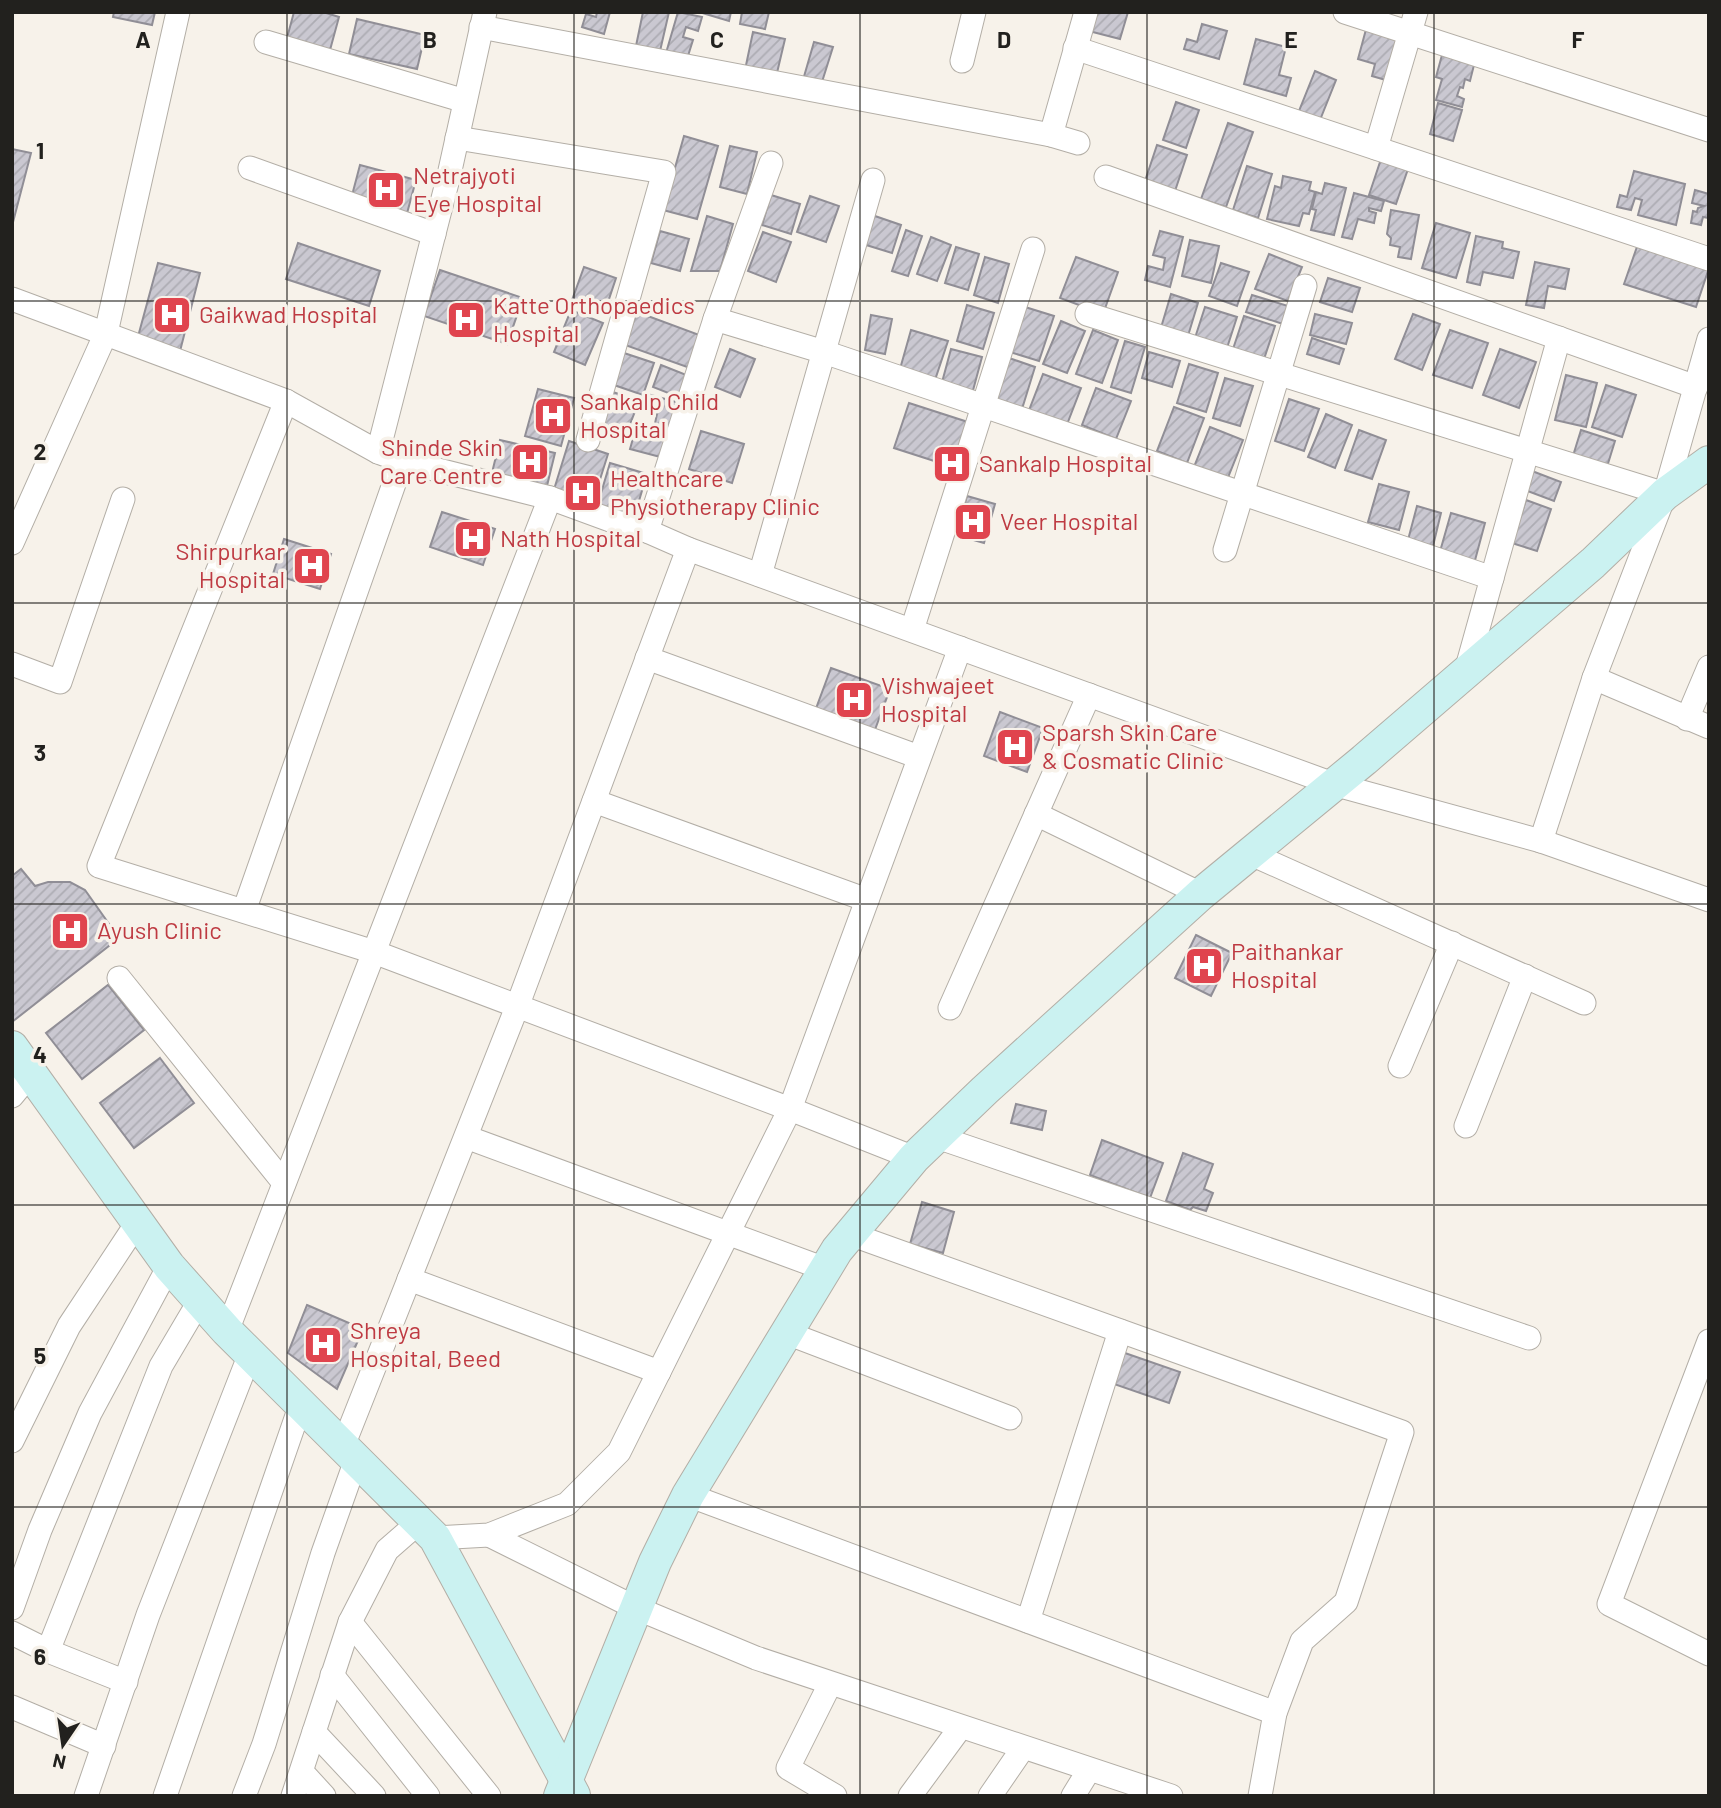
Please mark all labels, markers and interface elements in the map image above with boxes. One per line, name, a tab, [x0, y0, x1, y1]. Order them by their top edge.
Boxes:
text: A	[135, 25, 151, 53]
text: B	[423, 25, 437, 53]
text: C	[710, 25, 724, 53]
text: D	[997, 25, 1011, 53]
text: E	[1284, 25, 1298, 53]
text: F	[1572, 25, 1585, 53]
text: 1	[36, 136, 44, 164]
place label: Netrajyoti Eye Hospital	[413, 160, 542, 217]
hospital icon: Netrajyoti Eye Hospital	[365, 169, 407, 211]
place label: Katte Orthopaedics Hospital	[493, 290, 695, 347]
hospital icon: Gaikwad Hospital	[151, 294, 193, 336]
place label: Gaikwad Hospital	[199, 299, 377, 328]
hospital icon: Katte Orthopaedics Hospital	[445, 299, 487, 341]
place label: Sankalp Child Hospital	[580, 386, 719, 443]
hospital icon: Sankalp Child Hospital	[532, 395, 574, 437]
place label: Shinde Skin Care Centre	[380, 432, 503, 489]
text: 2	[34, 437, 46, 465]
hospital icon: Shinde Skin Care Centre	[509, 441, 551, 483]
hospital icon: Sankalp Hospital	[931, 443, 973, 485]
place label: Sankalp Hospital	[979, 448, 1152, 477]
place label: Healthcare Physiotherapy Clinic	[610, 463, 820, 520]
hospital icon: Healthcare Physiotherapy Clinic	[562, 472, 604, 514]
hospital icon: Veer Hospital	[952, 501, 994, 543]
place label: Veer Hospital	[1000, 506, 1138, 535]
hospital icon: Nath Hospital	[452, 518, 494, 560]
place label: Nath Hospital	[500, 523, 641, 552]
place label: Shirpurkar Hospital	[176, 536, 285, 593]
hospital icon: Shirpurkar Hospital	[291, 545, 333, 587]
place label: Vishwajeet Hospital	[881, 670, 995, 727]
hospital icon: Vishwajeet Hospital	[833, 679, 875, 721]
place label: Sparsh Skin Care & Cosmatic Clinic	[1042, 717, 1224, 774]
hospital icon: Sparsh Skin Care & Cosmatic Clinic	[994, 726, 1036, 768]
text: 3	[34, 738, 46, 766]
hospital icon: Ayush Clinic	[49, 910, 91, 952]
place label: Ayush Clinic	[97, 915, 222, 944]
place label: Paithankar Hospital	[1231, 936, 1343, 993]
hospital icon: Paithankar Hospital	[1183, 945, 1225, 987]
text: 4	[33, 1040, 47, 1068]
place label: Shreya Hospital, Beed	[350, 1315, 501, 1372]
hospital icon: Shreya Hospital, Beed	[302, 1324, 344, 1366]
text: 5	[34, 1341, 46, 1369]
text: 6	[34, 1642, 46, 1670]
north arrow	[28, 1710, 98, 1780]
text: N	[50, 1749, 68, 1775]

